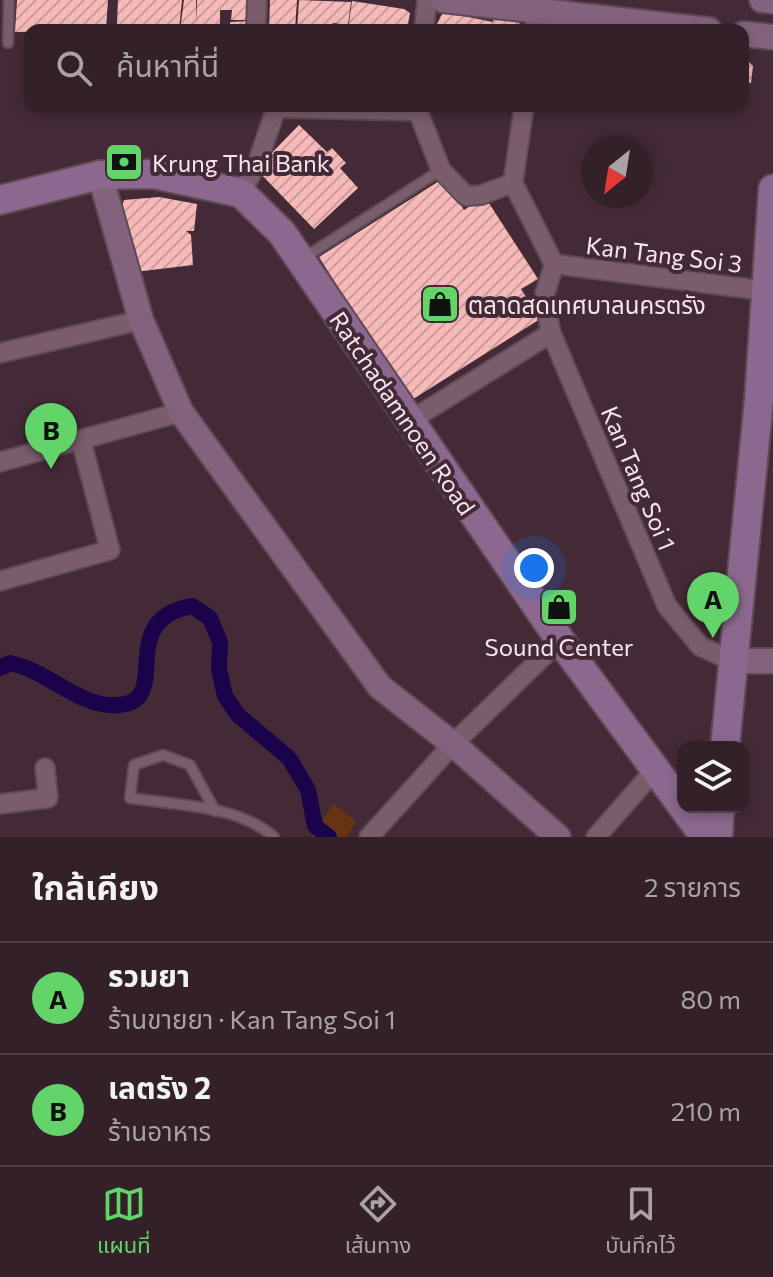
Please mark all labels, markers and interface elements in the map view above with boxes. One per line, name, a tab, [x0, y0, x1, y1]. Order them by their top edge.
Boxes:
search box	[24, 24, 749, 112]
icon: search	[52, 46, 96, 90]
text: ค้นหาที่นี่	[116, 46, 219, 83]
north arrow	[581, 136, 653, 208]
bank icon: Krung Thai Bank	[103, 141, 145, 183]
place label: Krung Thai Bank	[152, 148, 330, 177]
street label: Kan Tang Soi 3	[584, 230, 744, 278]
shop icon: ตลาดสดเทศบาลนครตรัง	[419, 283, 461, 325]
place label: ตลาดสดเทศบาลนครตรัง	[468, 290, 706, 319]
street label: Ratchadamnoen Road	[324, 306, 482, 520]
street label: Kan Tang Soi 1	[596, 402, 682, 554]
pin: B	[25, 403, 77, 469]
your location	[514, 548, 554, 588]
pin: A	[687, 572, 739, 638]
shop icon: Sound Center	[538, 586, 580, 628]
place label: Sound Center	[485, 632, 634, 661]
map controls	[677, 741, 749, 813]
button: layers	[677, 741, 749, 813]
text: ใกล้เคียง	[32, 865, 159, 907]
text: 2 รายการ	[644, 871, 741, 902]
text: รวมยา	[108, 956, 190, 993]
text: A	[49, 983, 67, 1014]
text: 80 m	[681, 983, 741, 1014]
text: ร้านขายยา · Kan Tang Soi 1	[108, 1003, 396, 1034]
text: เลตรัง 2	[108, 1068, 211, 1105]
text: B	[49, 1095, 67, 1126]
text: 210 m	[671, 1095, 741, 1126]
text: ร้านอาหาร	[108, 1115, 211, 1146]
tab: แผนที่	[97, 1182, 151, 1263]
tab: เส้นทาง	[345, 1182, 411, 1263]
tab: บันทึกไว้	[605, 1182, 676, 1263]

